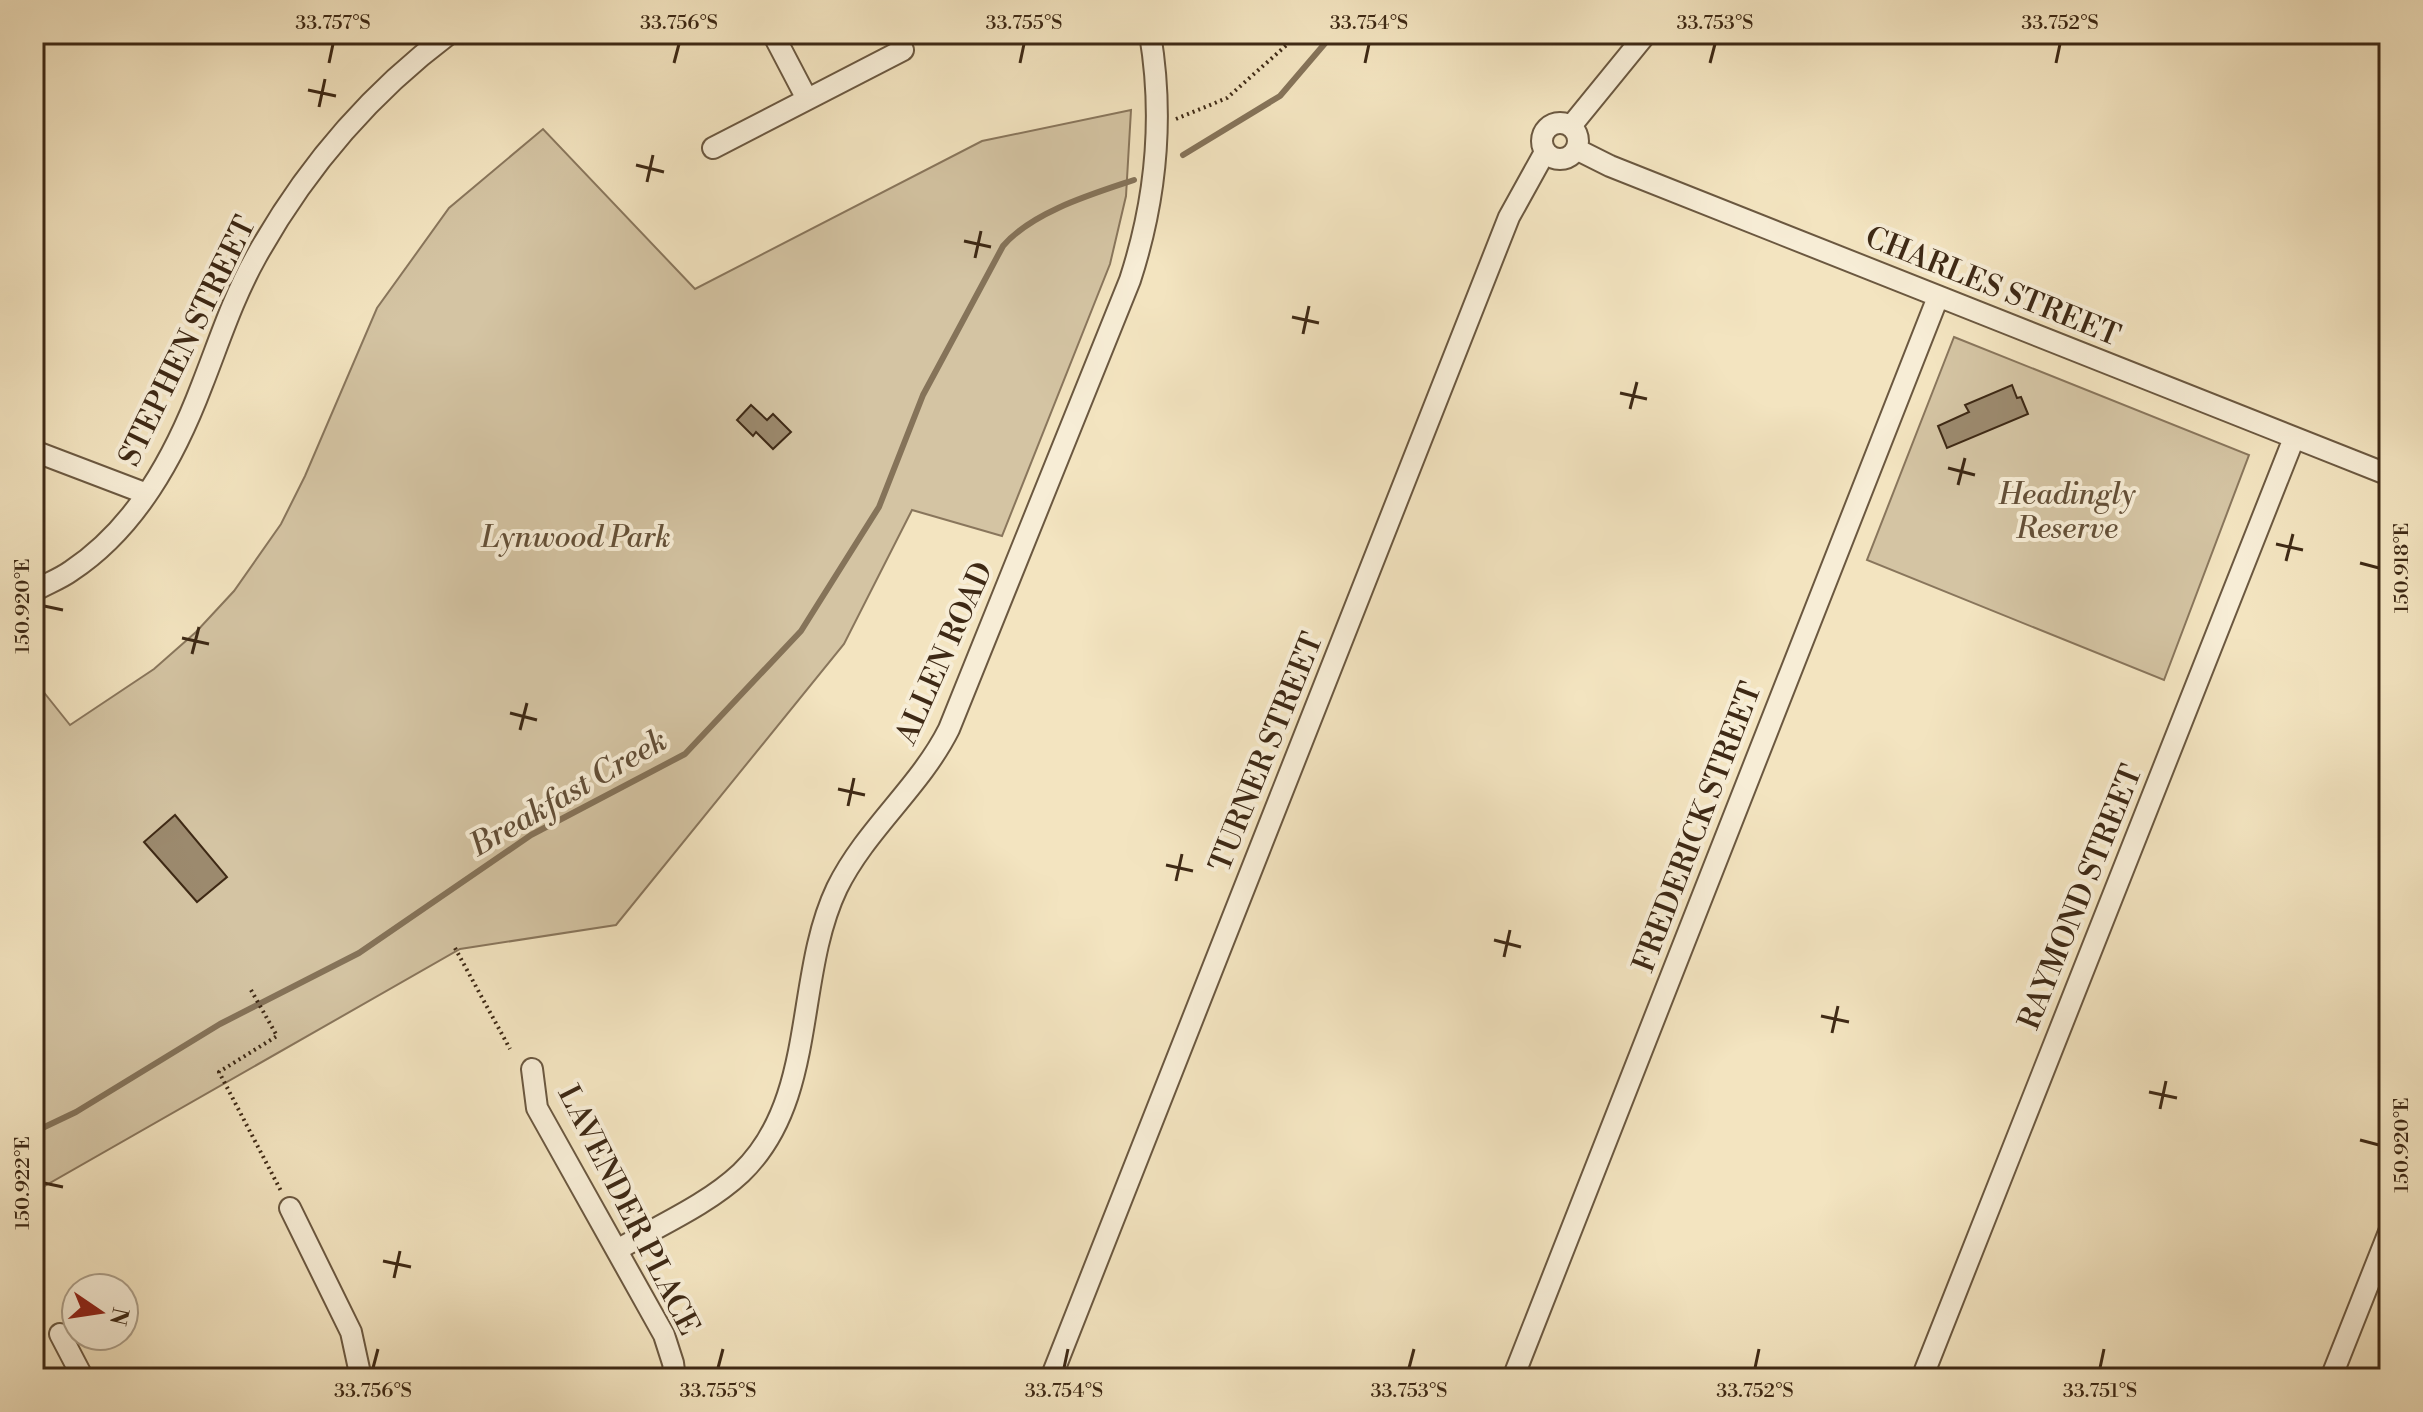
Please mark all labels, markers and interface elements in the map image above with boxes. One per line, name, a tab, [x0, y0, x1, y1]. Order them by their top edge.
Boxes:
text: 33.757°S	[295, 11, 371, 36]
text: 33.756°S	[640, 11, 718, 36]
text: 33.755°S	[985, 11, 1063, 36]
text: 33.754°S	[1330, 11, 1408, 36]
text: 33.753°S	[1676, 11, 1754, 36]
text: 33.752°S	[2021, 11, 2099, 36]
street label: STEPHEN STREET	[111, 210, 265, 473]
street label: CHARLES STREET	[1860, 218, 2126, 355]
park label: Headingly Reserve	[1997, 476, 2137, 548]
park label: Lynwood Park	[480, 519, 671, 557]
text: 150.918°E	[2390, 523, 2415, 613]
street label: ALLEN ROAD	[887, 556, 1002, 751]
text: 150.920°E	[11, 558, 36, 654]
street label: TURNER STREET	[1202, 627, 1332, 878]
street label: FREDERICK STREET	[1625, 677, 1771, 978]
water label: Breakfast Creek	[462, 720, 674, 866]
street label: RAYMOND STREET	[2010, 759, 2151, 1035]
street label: LAVENDER PLACE	[549, 1079, 708, 1342]
text: 150.920°E	[2390, 1097, 2415, 1193]
text: 150.922°E	[11, 1136, 36, 1230]
north arrow	[60, 1272, 140, 1352]
text: N	[103, 1305, 133, 1328]
text: 33.756°S	[334, 1379, 412, 1404]
text: 33.755°S	[679, 1379, 757, 1404]
text: 33.754°S	[1025, 1379, 1103, 1404]
text: 33.753°S	[1370, 1379, 1448, 1404]
text: 33.752°S	[1716, 1379, 1794, 1404]
text: 33.751°S	[2063, 1379, 2137, 1404]

